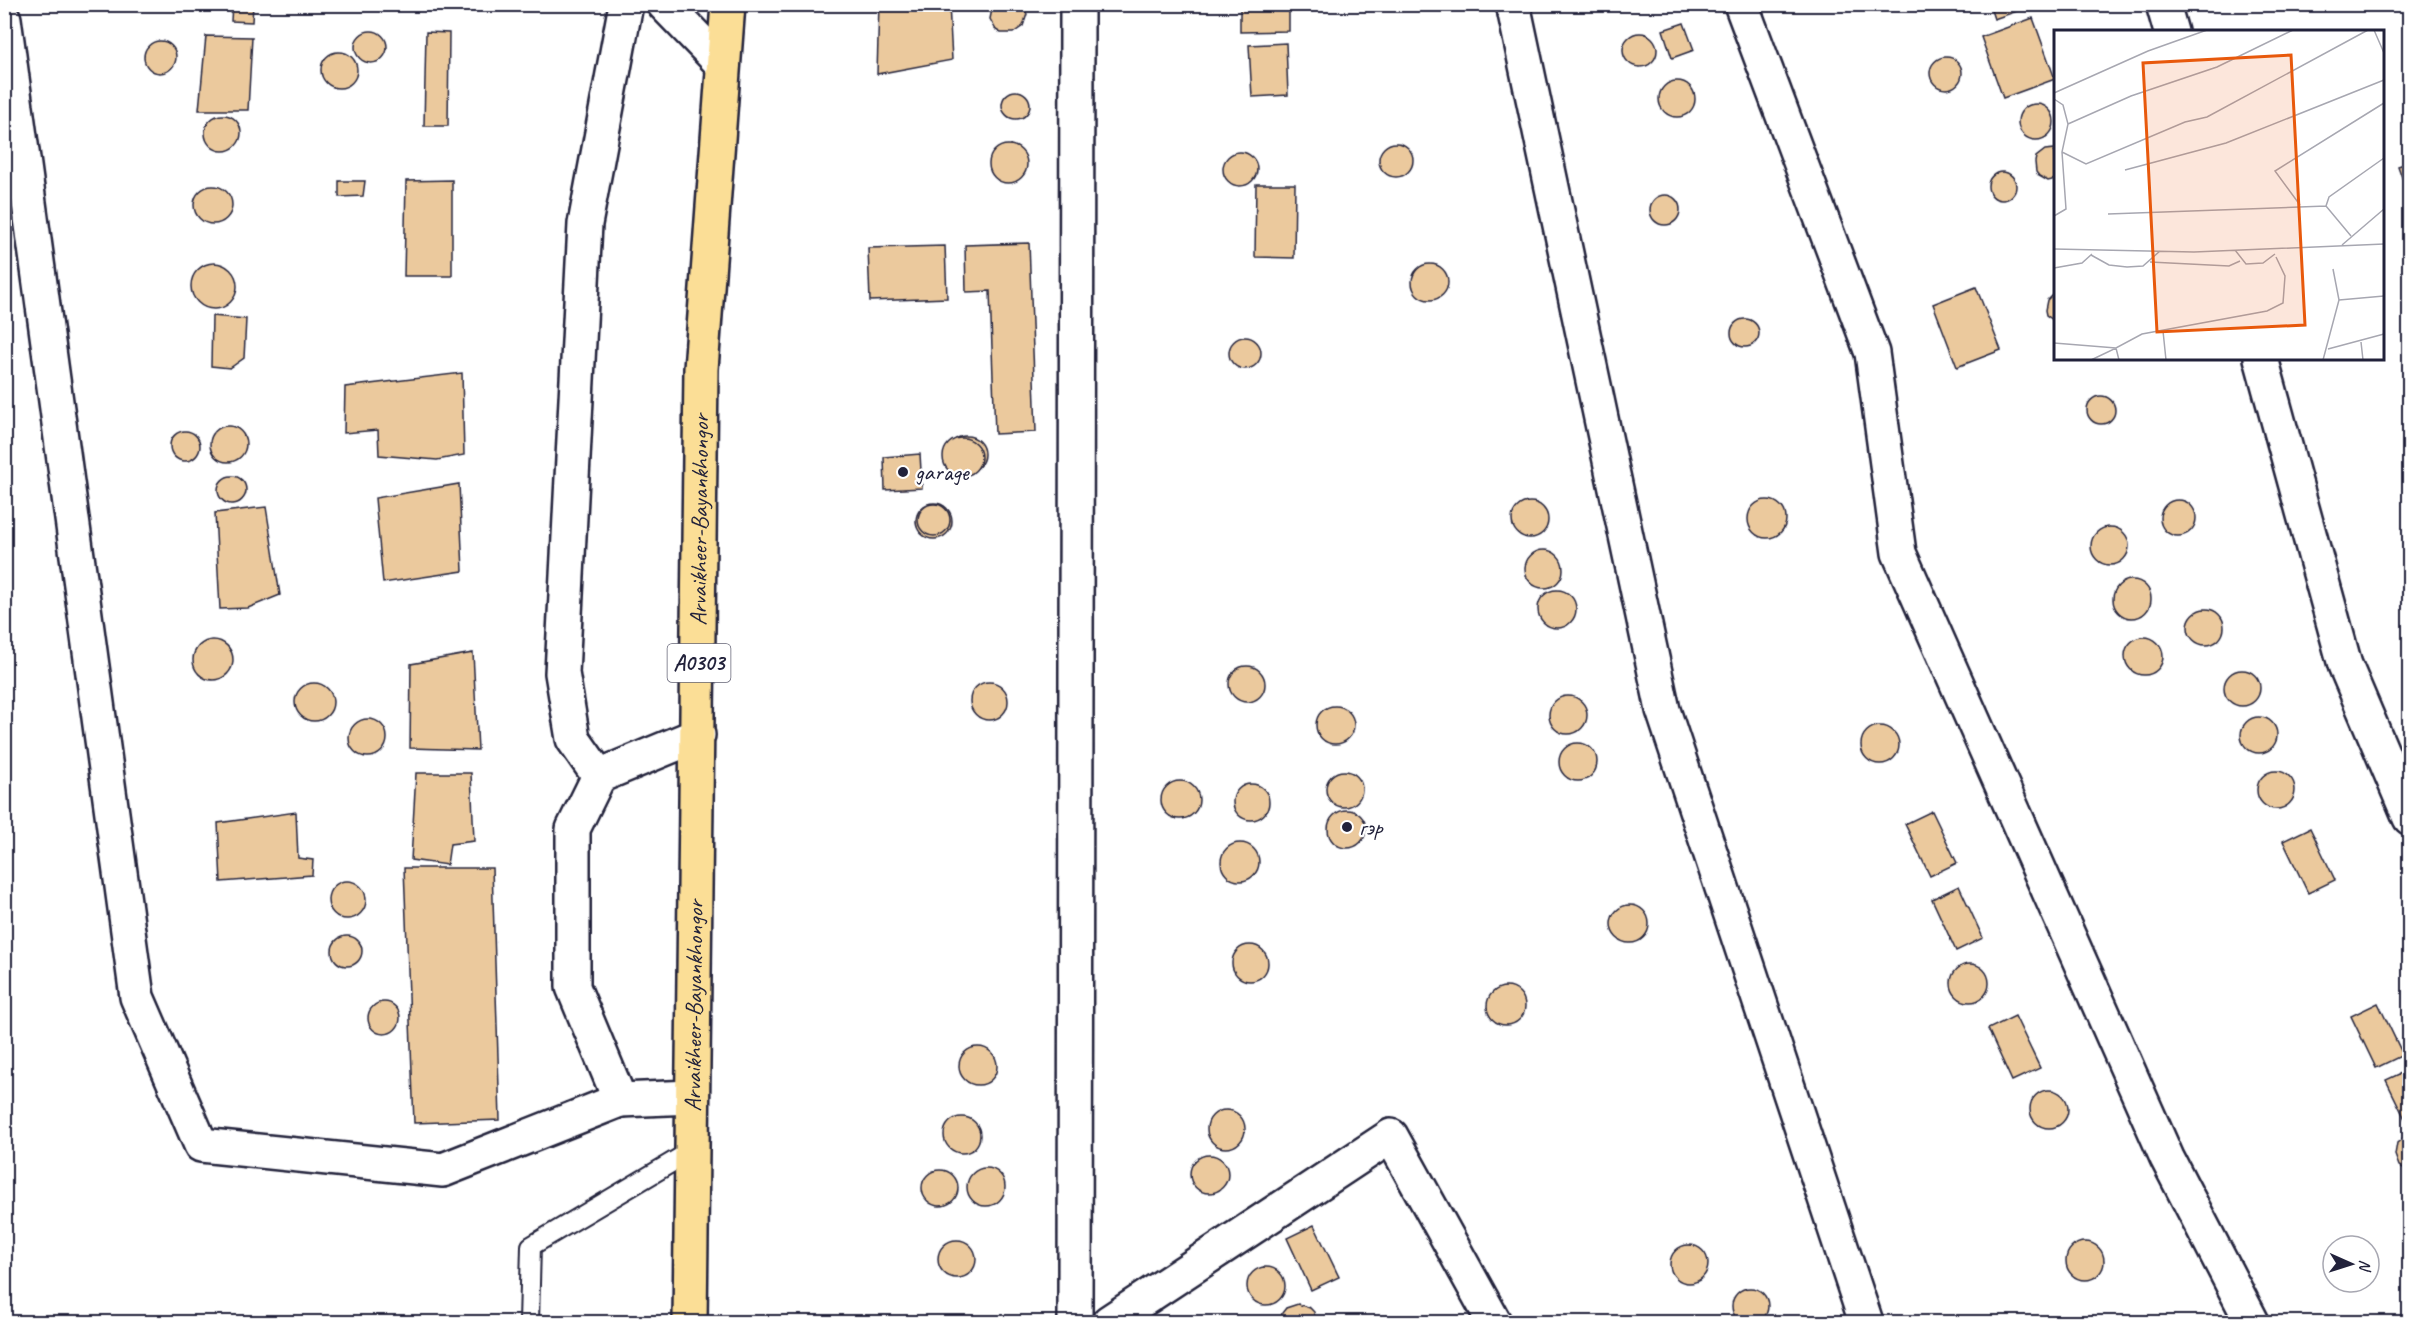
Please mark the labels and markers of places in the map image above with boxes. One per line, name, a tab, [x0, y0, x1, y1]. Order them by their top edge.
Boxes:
place label: garage	[915, 457, 971, 487]
marker: garage	[896, 465, 910, 479]
place label: гэр	[1359, 812, 1384, 842]
marker: гэр	[1340, 820, 1354, 834]

